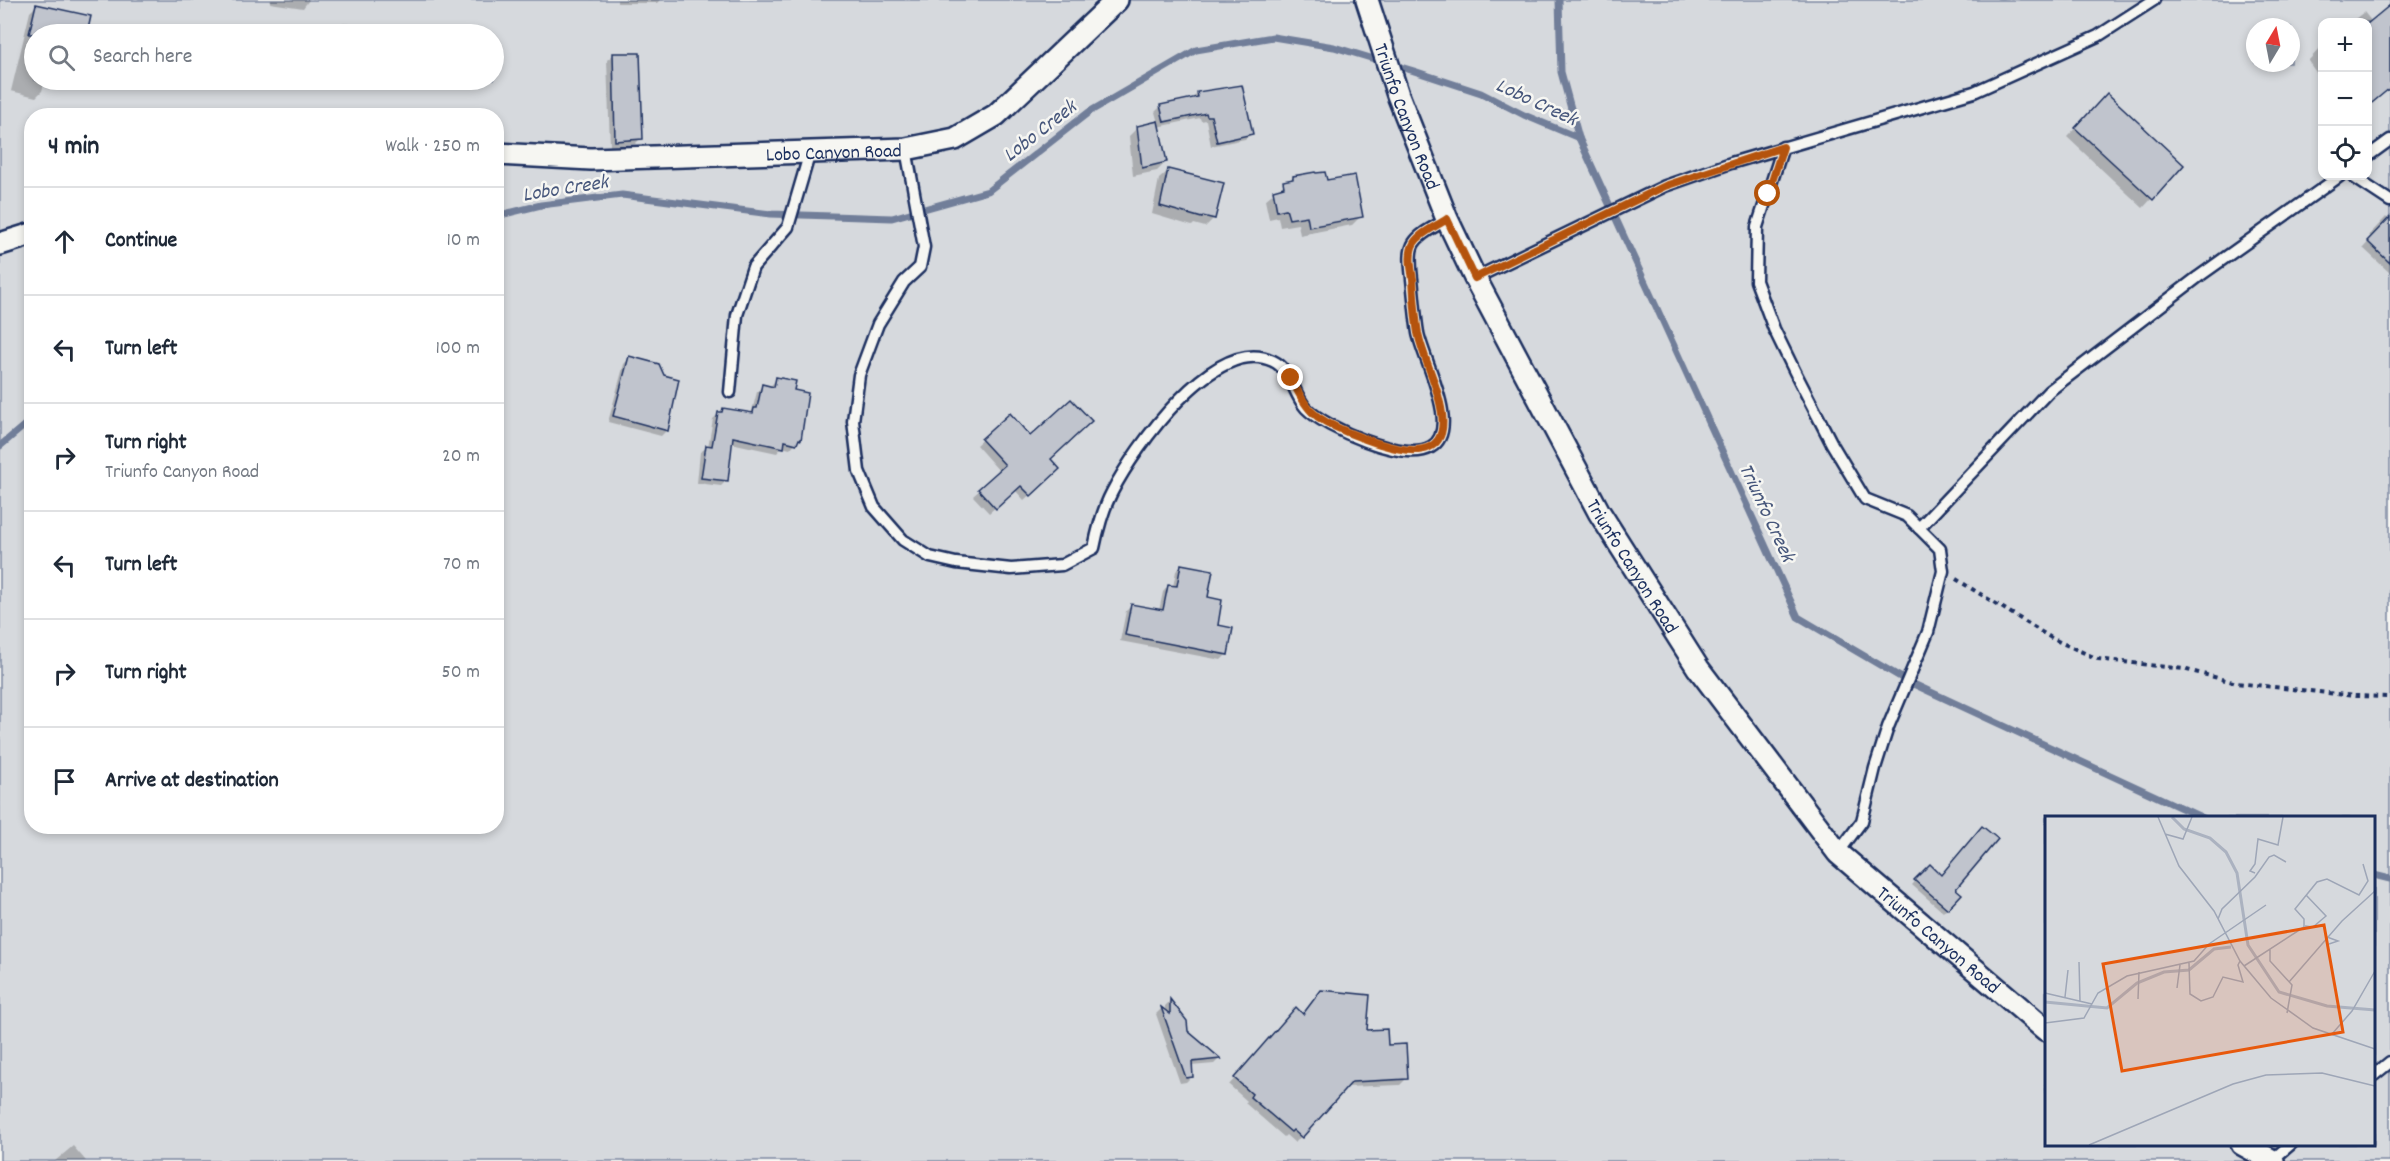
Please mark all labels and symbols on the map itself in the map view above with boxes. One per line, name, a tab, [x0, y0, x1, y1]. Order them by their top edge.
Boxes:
north arrow	[2246, 18, 2300, 72]
street label: Triunfo Canyon Road	[1365, 40, 1445, 194]
water label: Lobo Creek	[1490, 72, 1583, 137]
water label: Lobo Creek	[998, 92, 1086, 171]
street label: Lobo Canyon Road	[765, 138, 902, 170]
water label: Lobo Creek	[520, 168, 613, 212]
route start	[1754, 180, 1780, 206]
route end	[1277, 364, 1303, 390]
water label: Triunfo Creek	[1729, 459, 1802, 570]
street label: Triunfo Canyon Road	[1578, 495, 1684, 640]
inset map	[2045, 816, 2375, 1146]
street label: Triunfo Canyon Road	[1869, 881, 2005, 1002]

